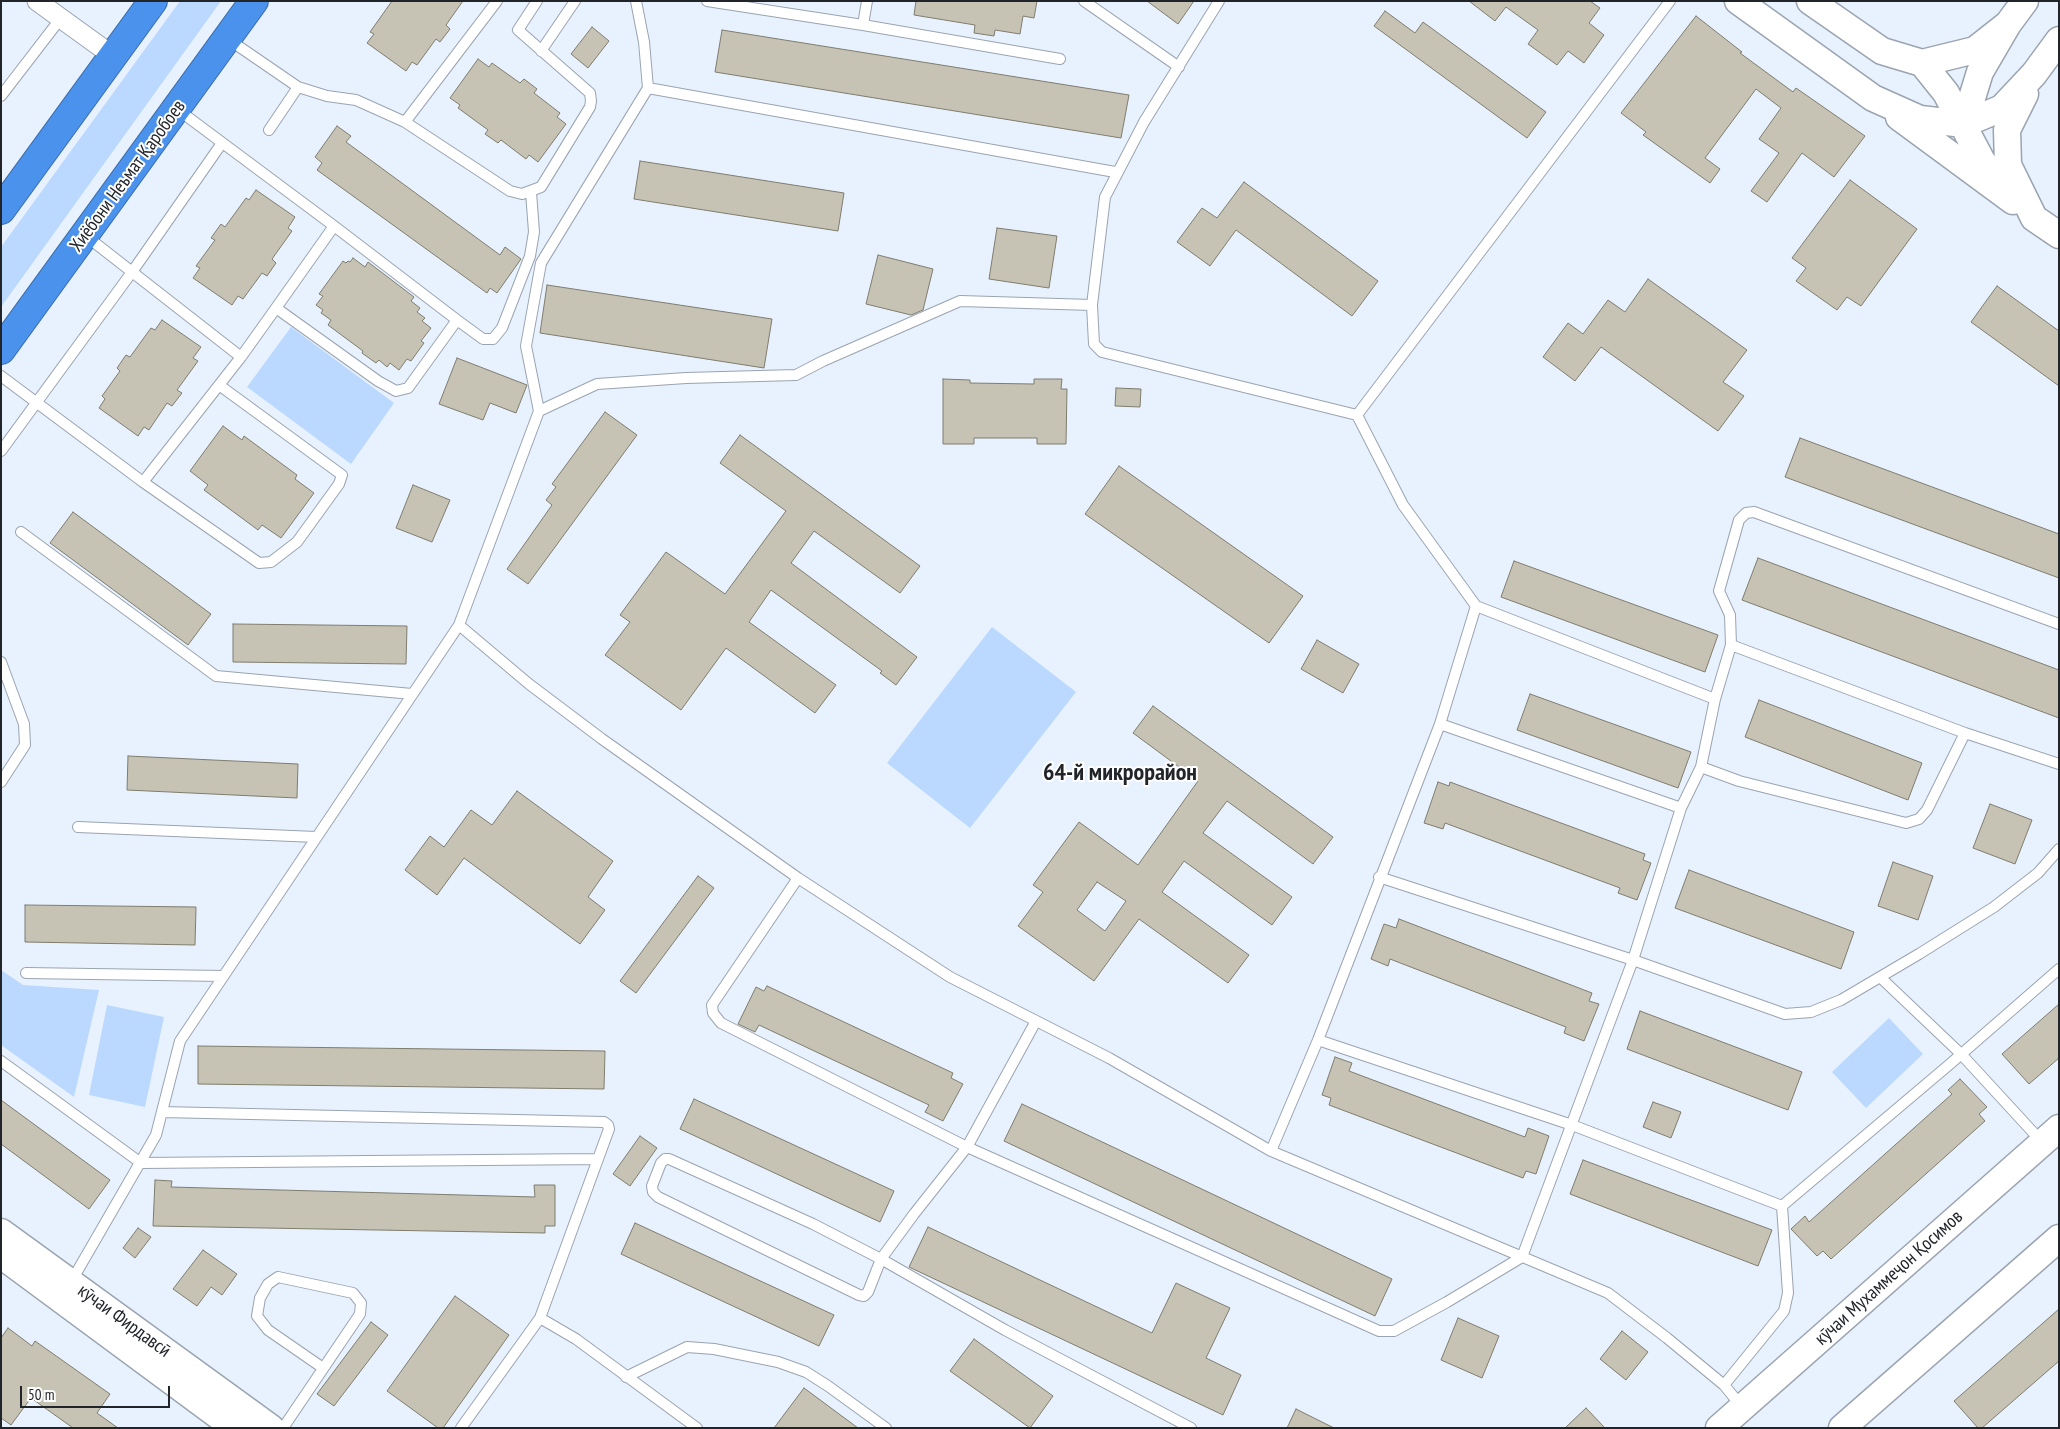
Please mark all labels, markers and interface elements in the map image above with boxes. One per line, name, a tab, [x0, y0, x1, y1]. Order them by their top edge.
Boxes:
street label: Хиёбони Неъмат Қаробоев	[65, 96, 191, 256]
district label: 64-й микрорайон	[1043, 759, 1197, 787]
street label: кӯчаи Мухаммеҷон Қосимов	[1810, 1206, 1968, 1350]
street label: кӯчаи Фирдавсӣ	[73, 1280, 175, 1362]
scale bar	[22, 1376, 172, 1408]
text: 50 m	[28, 1385, 54, 1404]

